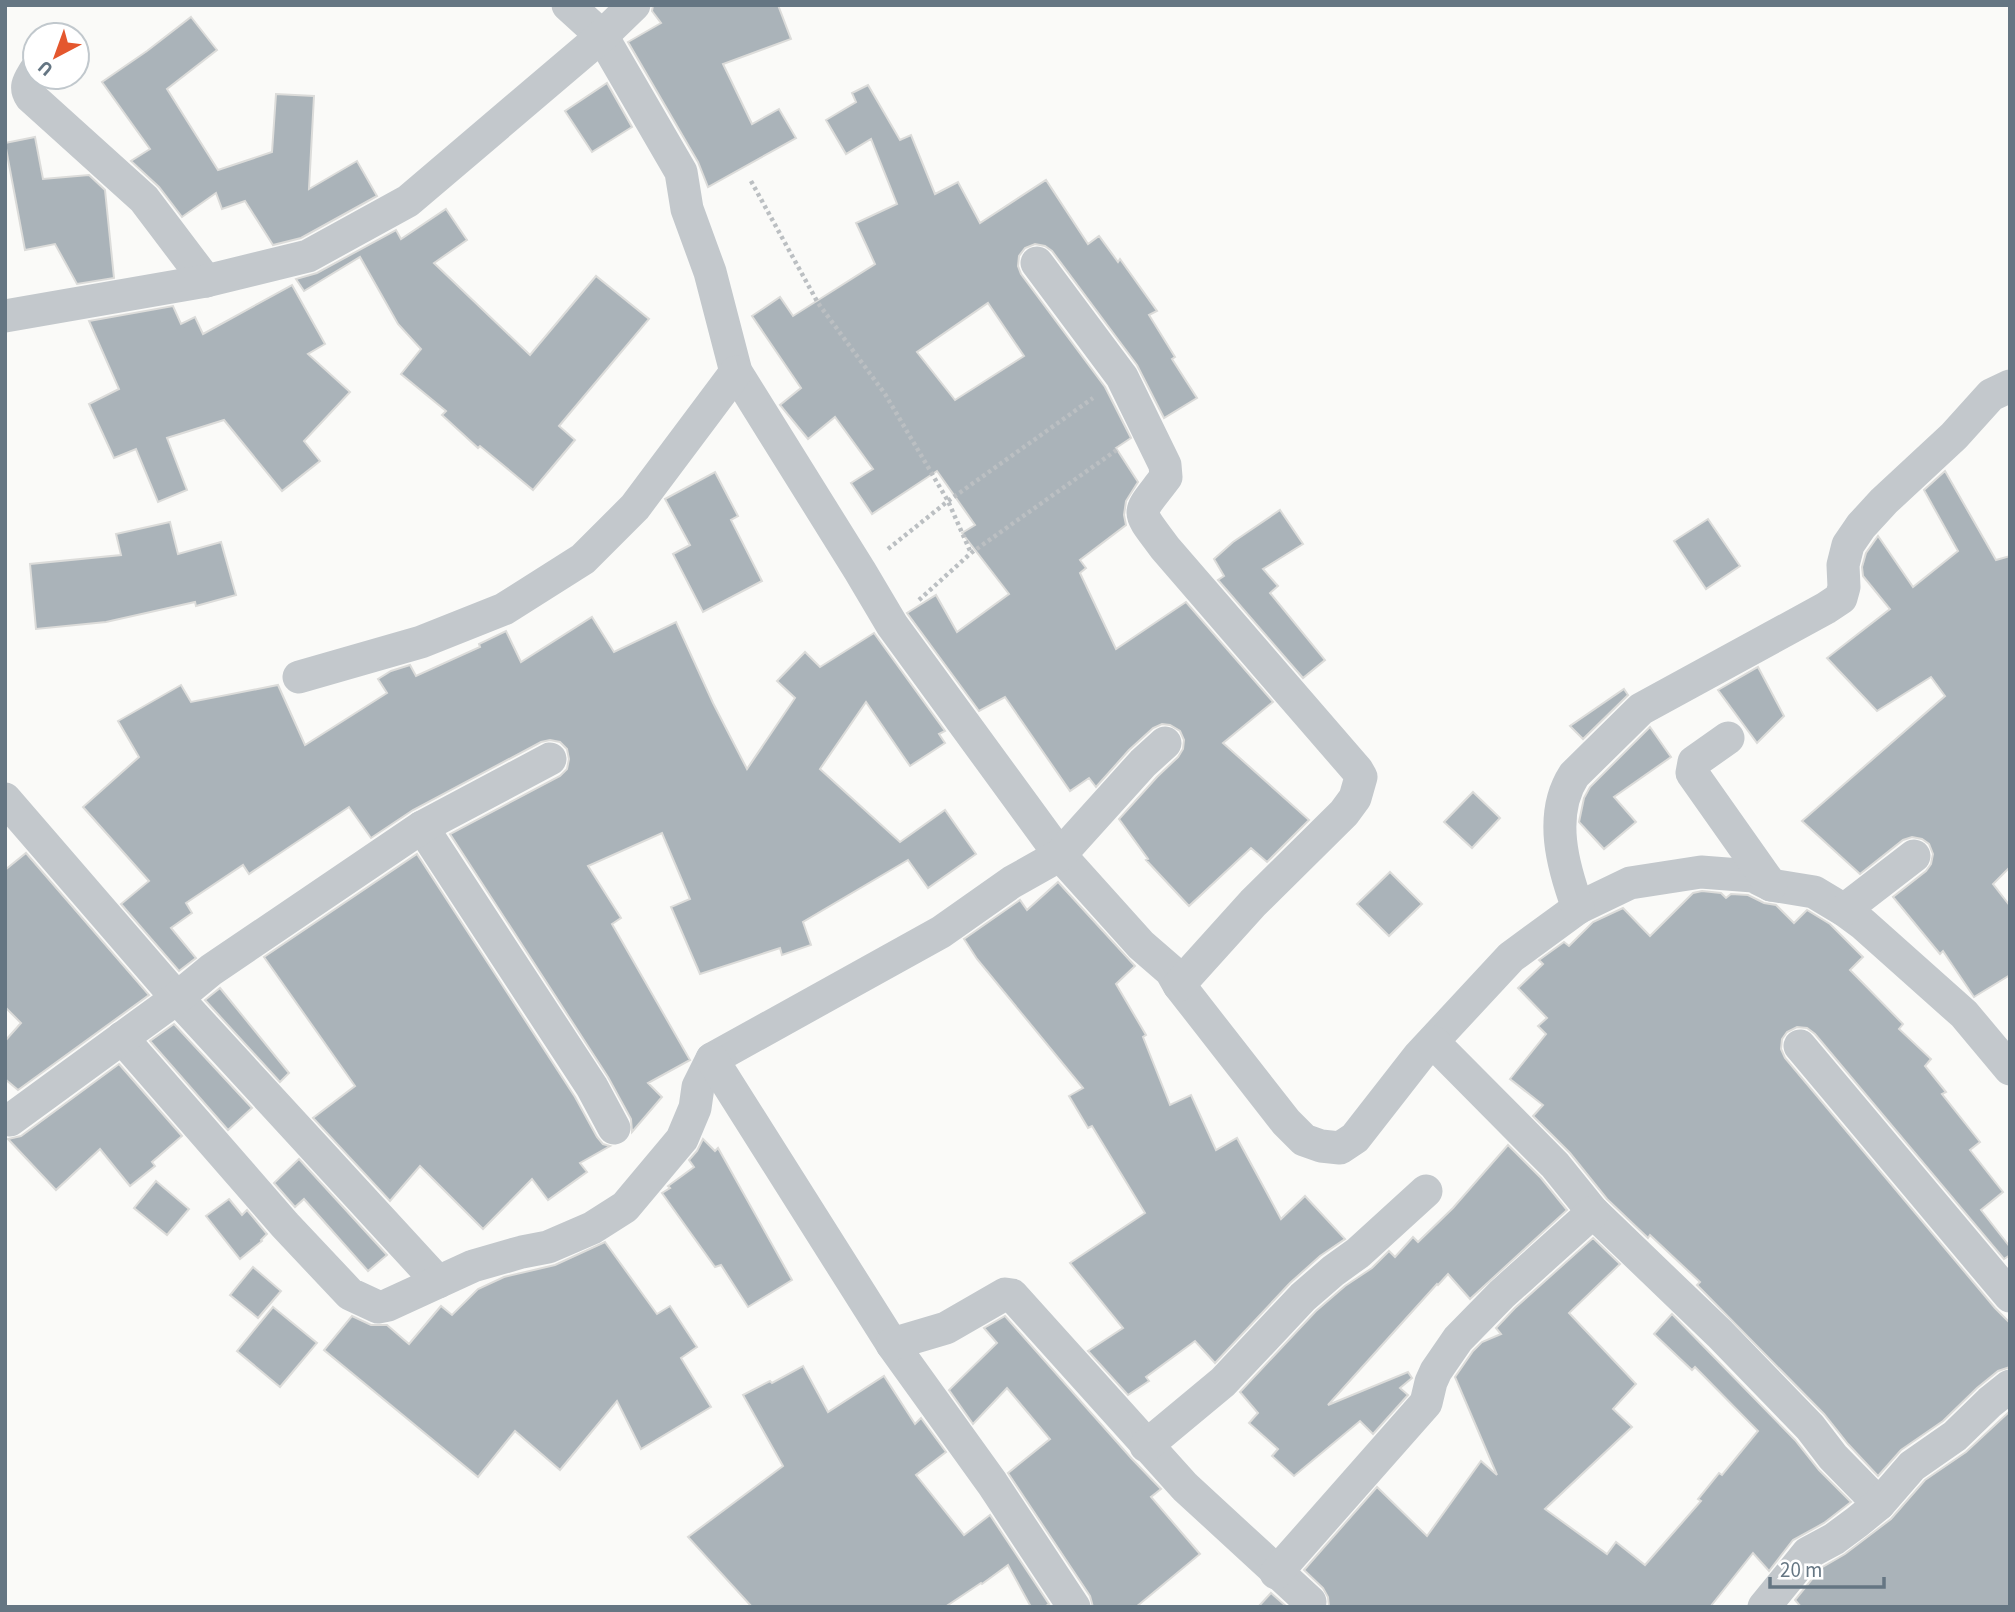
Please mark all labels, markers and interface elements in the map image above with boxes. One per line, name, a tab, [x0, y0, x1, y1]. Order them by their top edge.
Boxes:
north arrow	[21, 21, 91, 91]
text: U	[32, 53, 59, 82]
scale bar	[1770, 1546, 1884, 1590]
text: 20 m	[1780, 1555, 1822, 1585]

